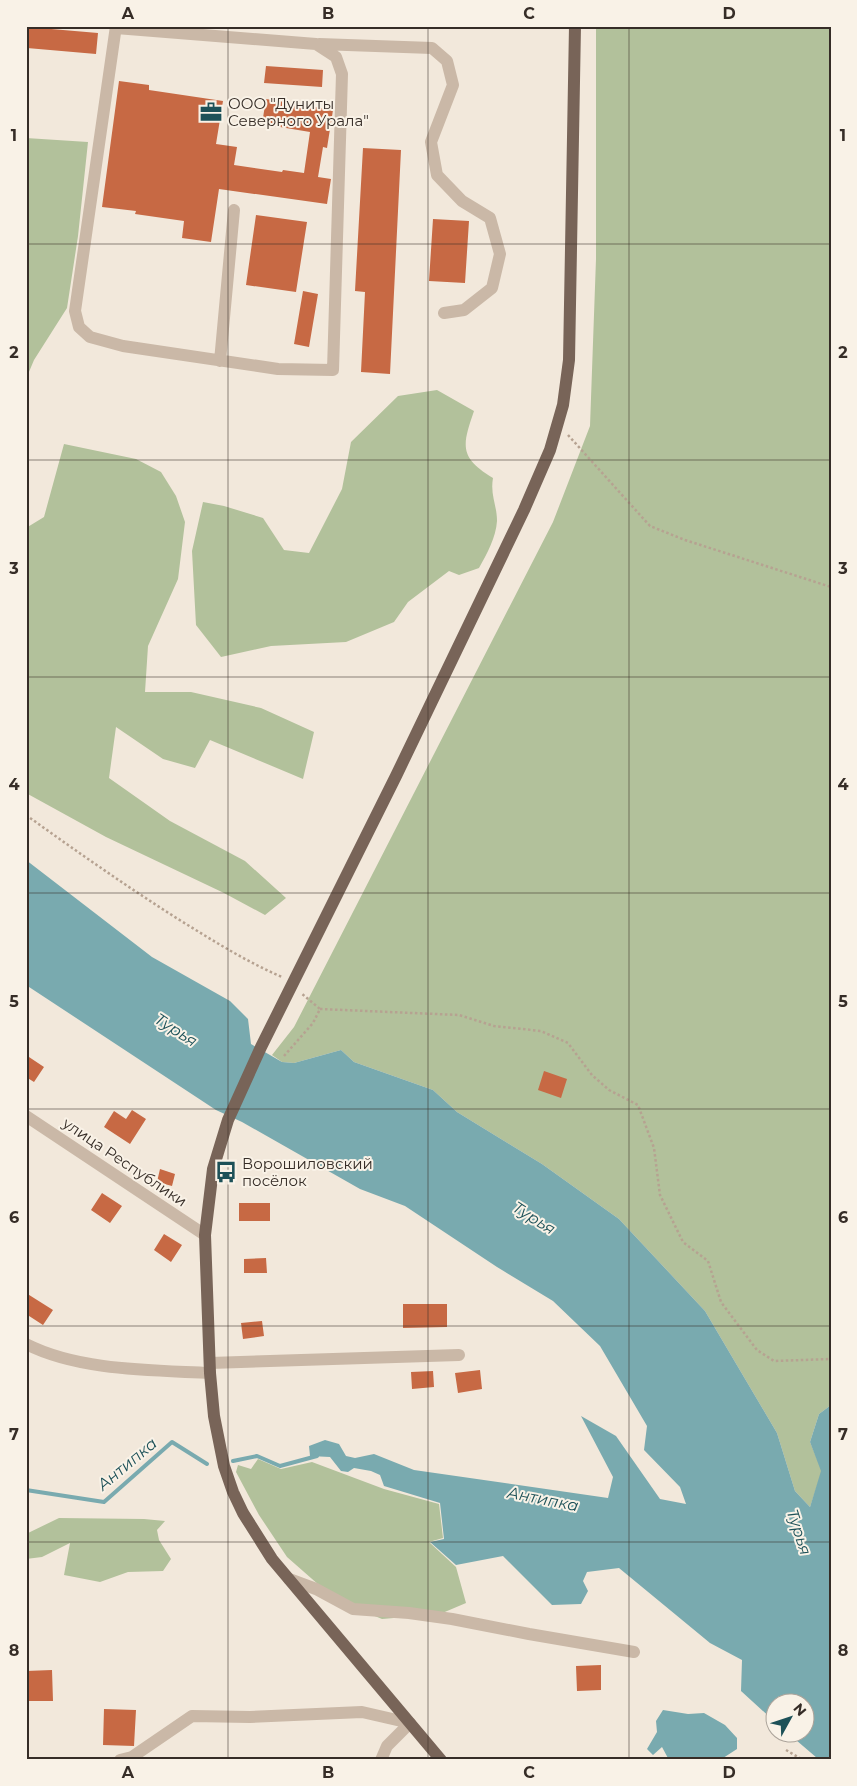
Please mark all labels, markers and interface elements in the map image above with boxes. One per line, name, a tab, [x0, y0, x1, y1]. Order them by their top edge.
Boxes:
text: A	[121, 4, 135, 23]
text: B	[322, 4, 334, 23]
text: C	[523, 4, 535, 23]
text: D	[722, 4, 736, 23]
place label: ООО "Дуниты Северного Урала"	[228, 94, 369, 130]
office icon: ООО "Дуниты Северного Урала"	[198, 99, 224, 125]
text: 1	[11, 126, 17, 145]
text: 1	[840, 126, 846, 145]
text: 2	[9, 343, 19, 362]
text: 2	[838, 343, 848, 362]
text: 3	[8, 559, 19, 578]
text: 3	[837, 559, 848, 578]
text: 4	[8, 775, 20, 794]
text: 4	[837, 775, 849, 794]
text: 5	[9, 992, 19, 1011]
text: 5	[838, 992, 848, 1011]
water label: Турья	[151, 1009, 201, 1051]
street label: улица Республики	[58, 1113, 191, 1211]
place label: Ворошиловский посёлок	[242, 1154, 373, 1190]
bus stop icon: Ворошиловский посёлок	[213, 1159, 239, 1185]
water label: Турья	[509, 1198, 559, 1238]
text: 6	[9, 1208, 19, 1227]
text: 6	[838, 1208, 848, 1227]
text: 7	[9, 1425, 19, 1444]
text: 7	[838, 1425, 848, 1444]
water label: Антипка	[93, 1434, 161, 1495]
water label: Антипка	[505, 1483, 580, 1515]
water label: Турья	[783, 1507, 815, 1557]
text: 8	[9, 1641, 19, 1660]
text: 8	[838, 1641, 848, 1660]
north arrow	[764, 1694, 814, 1744]
text: N	[789, 1700, 810, 1720]
text: A	[121, 1763, 135, 1782]
text: B	[322, 1763, 334, 1782]
text: C	[523, 1763, 535, 1782]
text: D	[722, 1763, 736, 1782]

